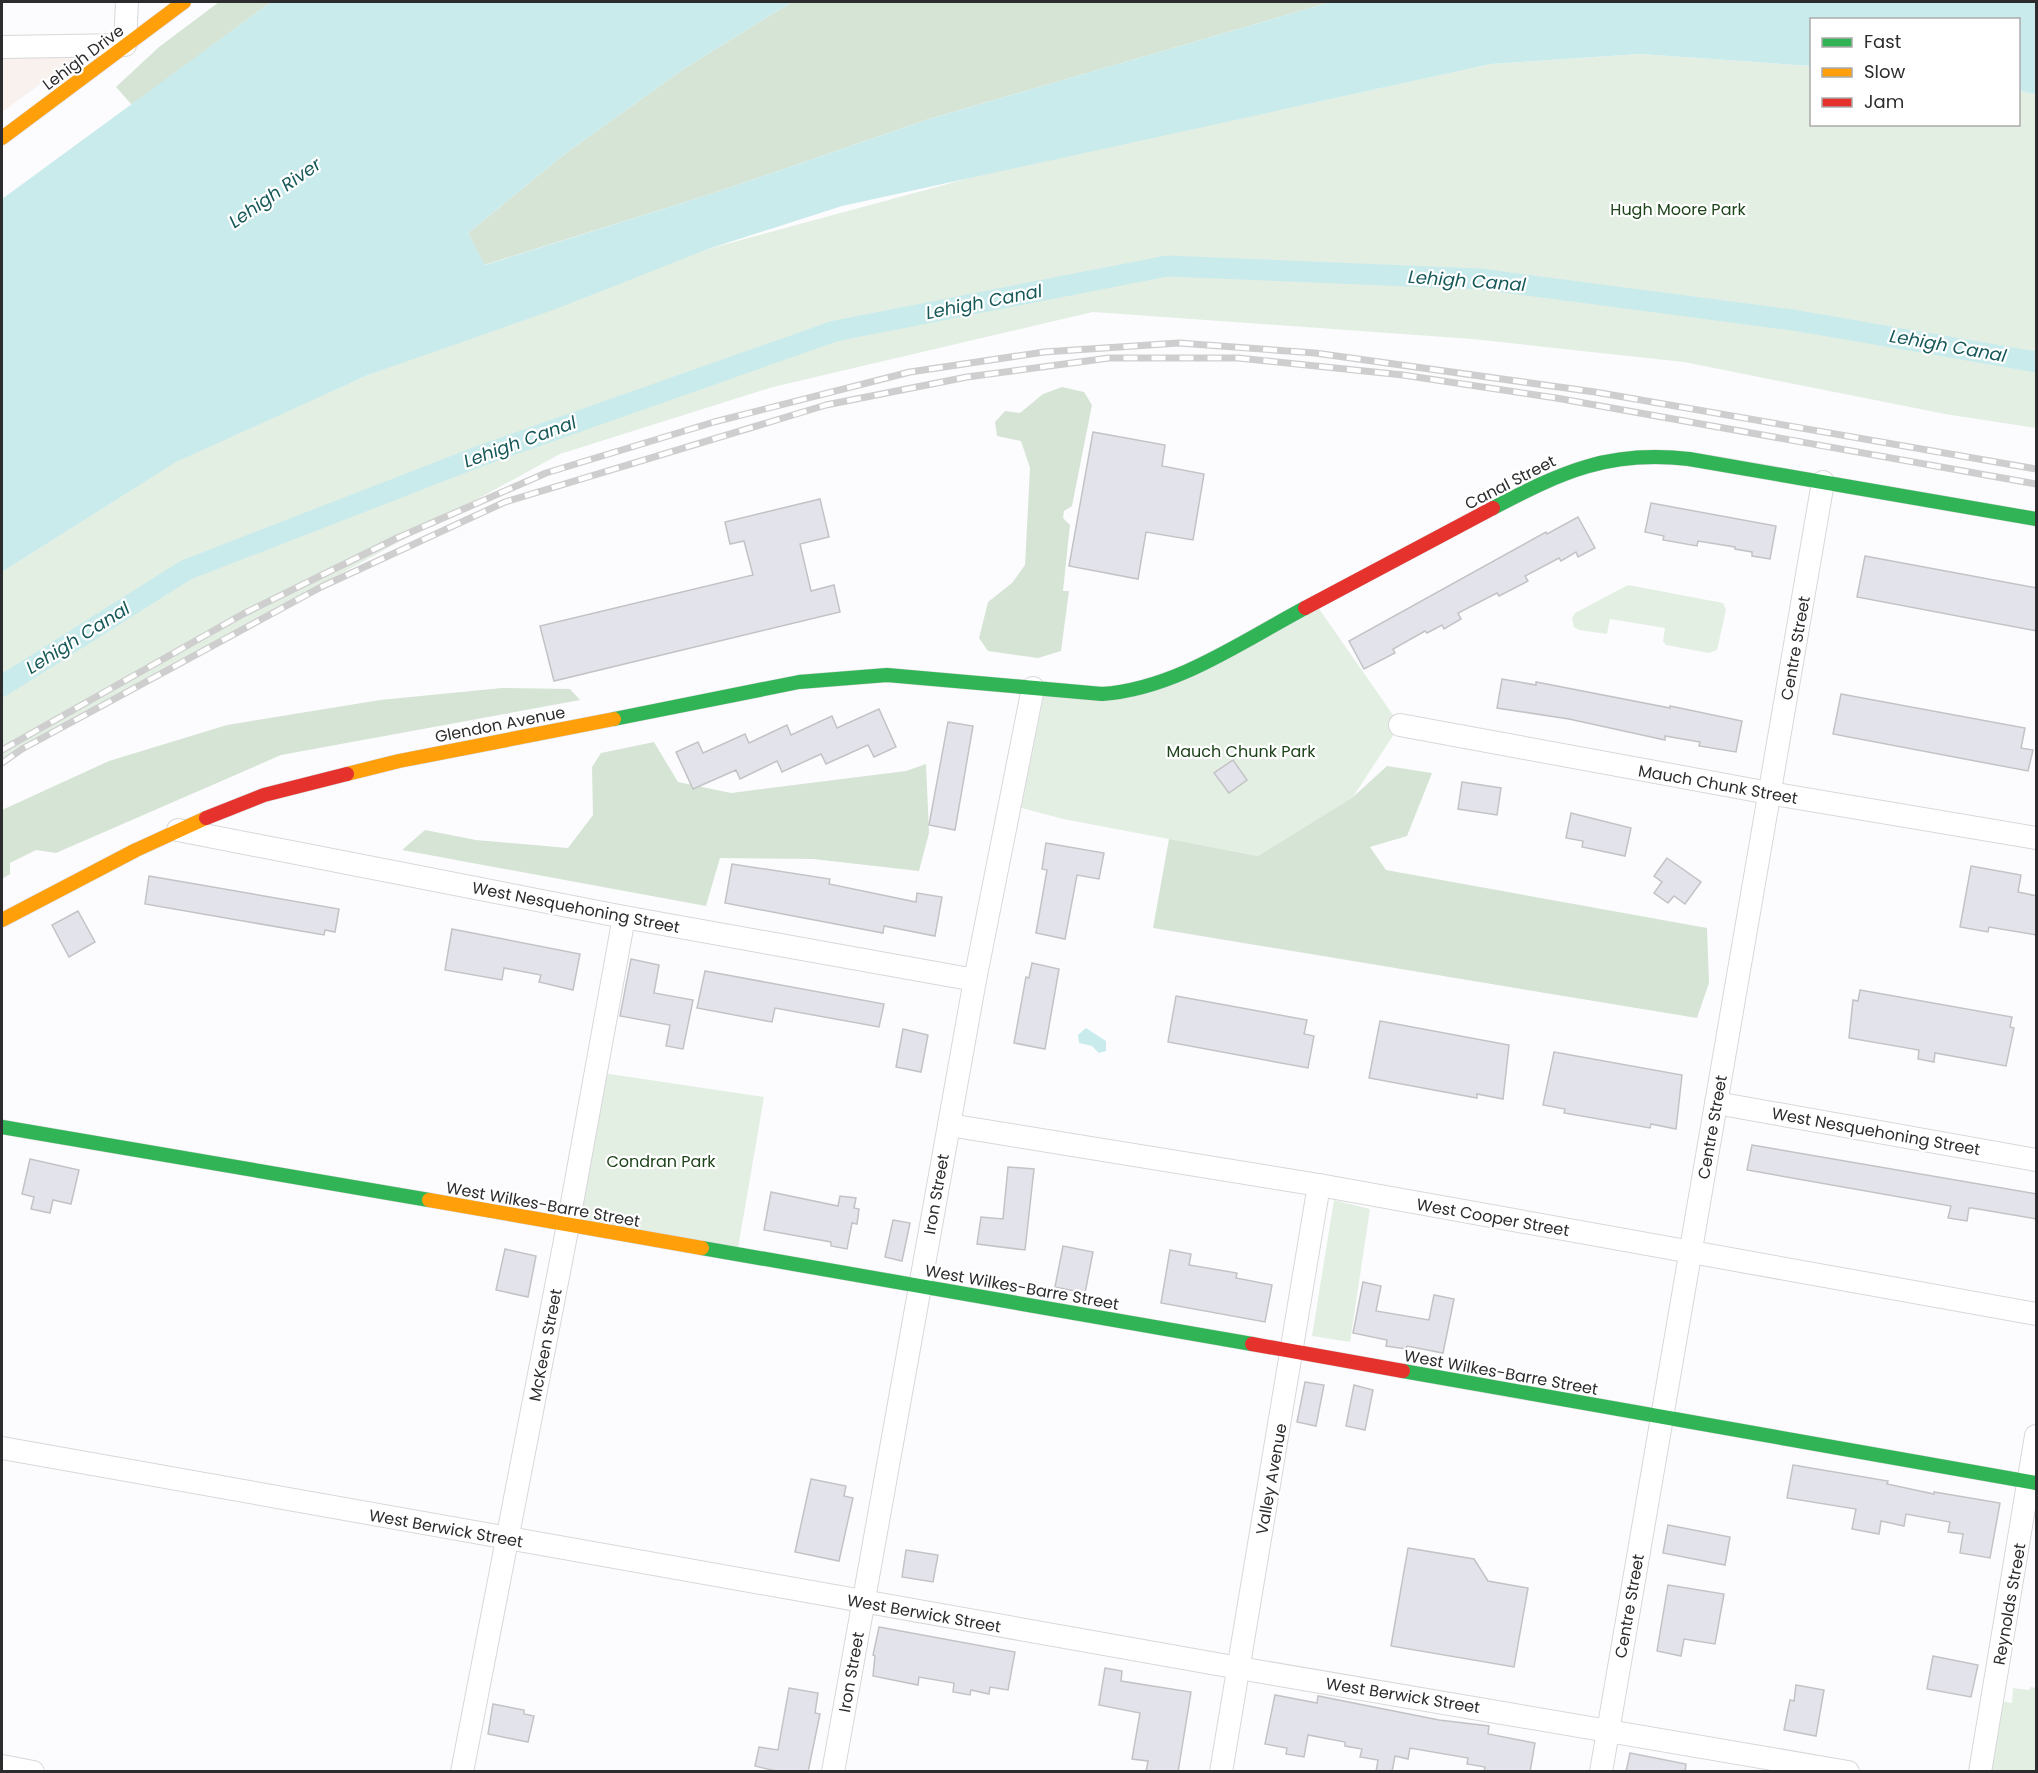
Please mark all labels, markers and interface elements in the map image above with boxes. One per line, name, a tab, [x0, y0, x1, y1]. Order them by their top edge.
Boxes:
legend	[1810, 18, 2020, 126]
street label: Lehigh Drive	[38, 19, 129, 96]
text: Fast	[1864, 29, 1901, 54]
text: Slow	[1864, 59, 1906, 84]
text: Jam	[1864, 89, 1904, 114]
water label: Lehigh River	[224, 151, 327, 234]
park label: Hugh Moore Park	[1610, 198, 1746, 221]
water label: Lehigh Canal	[1407, 264, 1527, 297]
water label: Lehigh Canal	[924, 278, 1045, 325]
water label: Lehigh Canal	[1888, 323, 2009, 368]
water label: Lehigh Canal	[460, 409, 580, 473]
street label: Canal Street	[1461, 450, 1560, 515]
street label: Centre Street	[1775, 594, 1816, 702]
water label: Lehigh Canal	[21, 595, 135, 679]
street label: Glendon Avenue	[433, 701, 567, 748]
park label: Mauch Chunk Park	[1167, 740, 1316, 763]
street label: Mauch Chunk Street	[1636, 759, 1800, 810]
street label: West Nesquehoning Street	[470, 876, 682, 939]
street label: Centre Street	[1692, 1073, 1733, 1181]
street label: West Nesquehoning Street	[1770, 1102, 1982, 1161]
park label: Condran Park	[606, 1150, 716, 1173]
street label: Iron Street	[918, 1152, 955, 1236]
street label: West Wilkes-Barre Street	[444, 1176, 642, 1233]
street label: West Cooper Street	[1415, 1193, 1571, 1242]
street label: West Wilkes-Barre Street	[923, 1259, 1121, 1316]
street label: McKeen Street	[523, 1287, 568, 1403]
street label: West Wilkes-Barre Street	[1402, 1344, 1600, 1401]
street label: Valley Avenue	[1250, 1421, 1293, 1537]
street label: West Berwick Street	[367, 1504, 525, 1553]
street label: Reynolds Street	[1987, 1541, 2032, 1667]
street label: Centre Street	[1609, 1552, 1650, 1660]
street label: West Berwick Street	[845, 1589, 1003, 1638]
street label: Iron Street	[833, 1630, 870, 1714]
street label: West Berwick Street	[1324, 1672, 1482, 1719]

